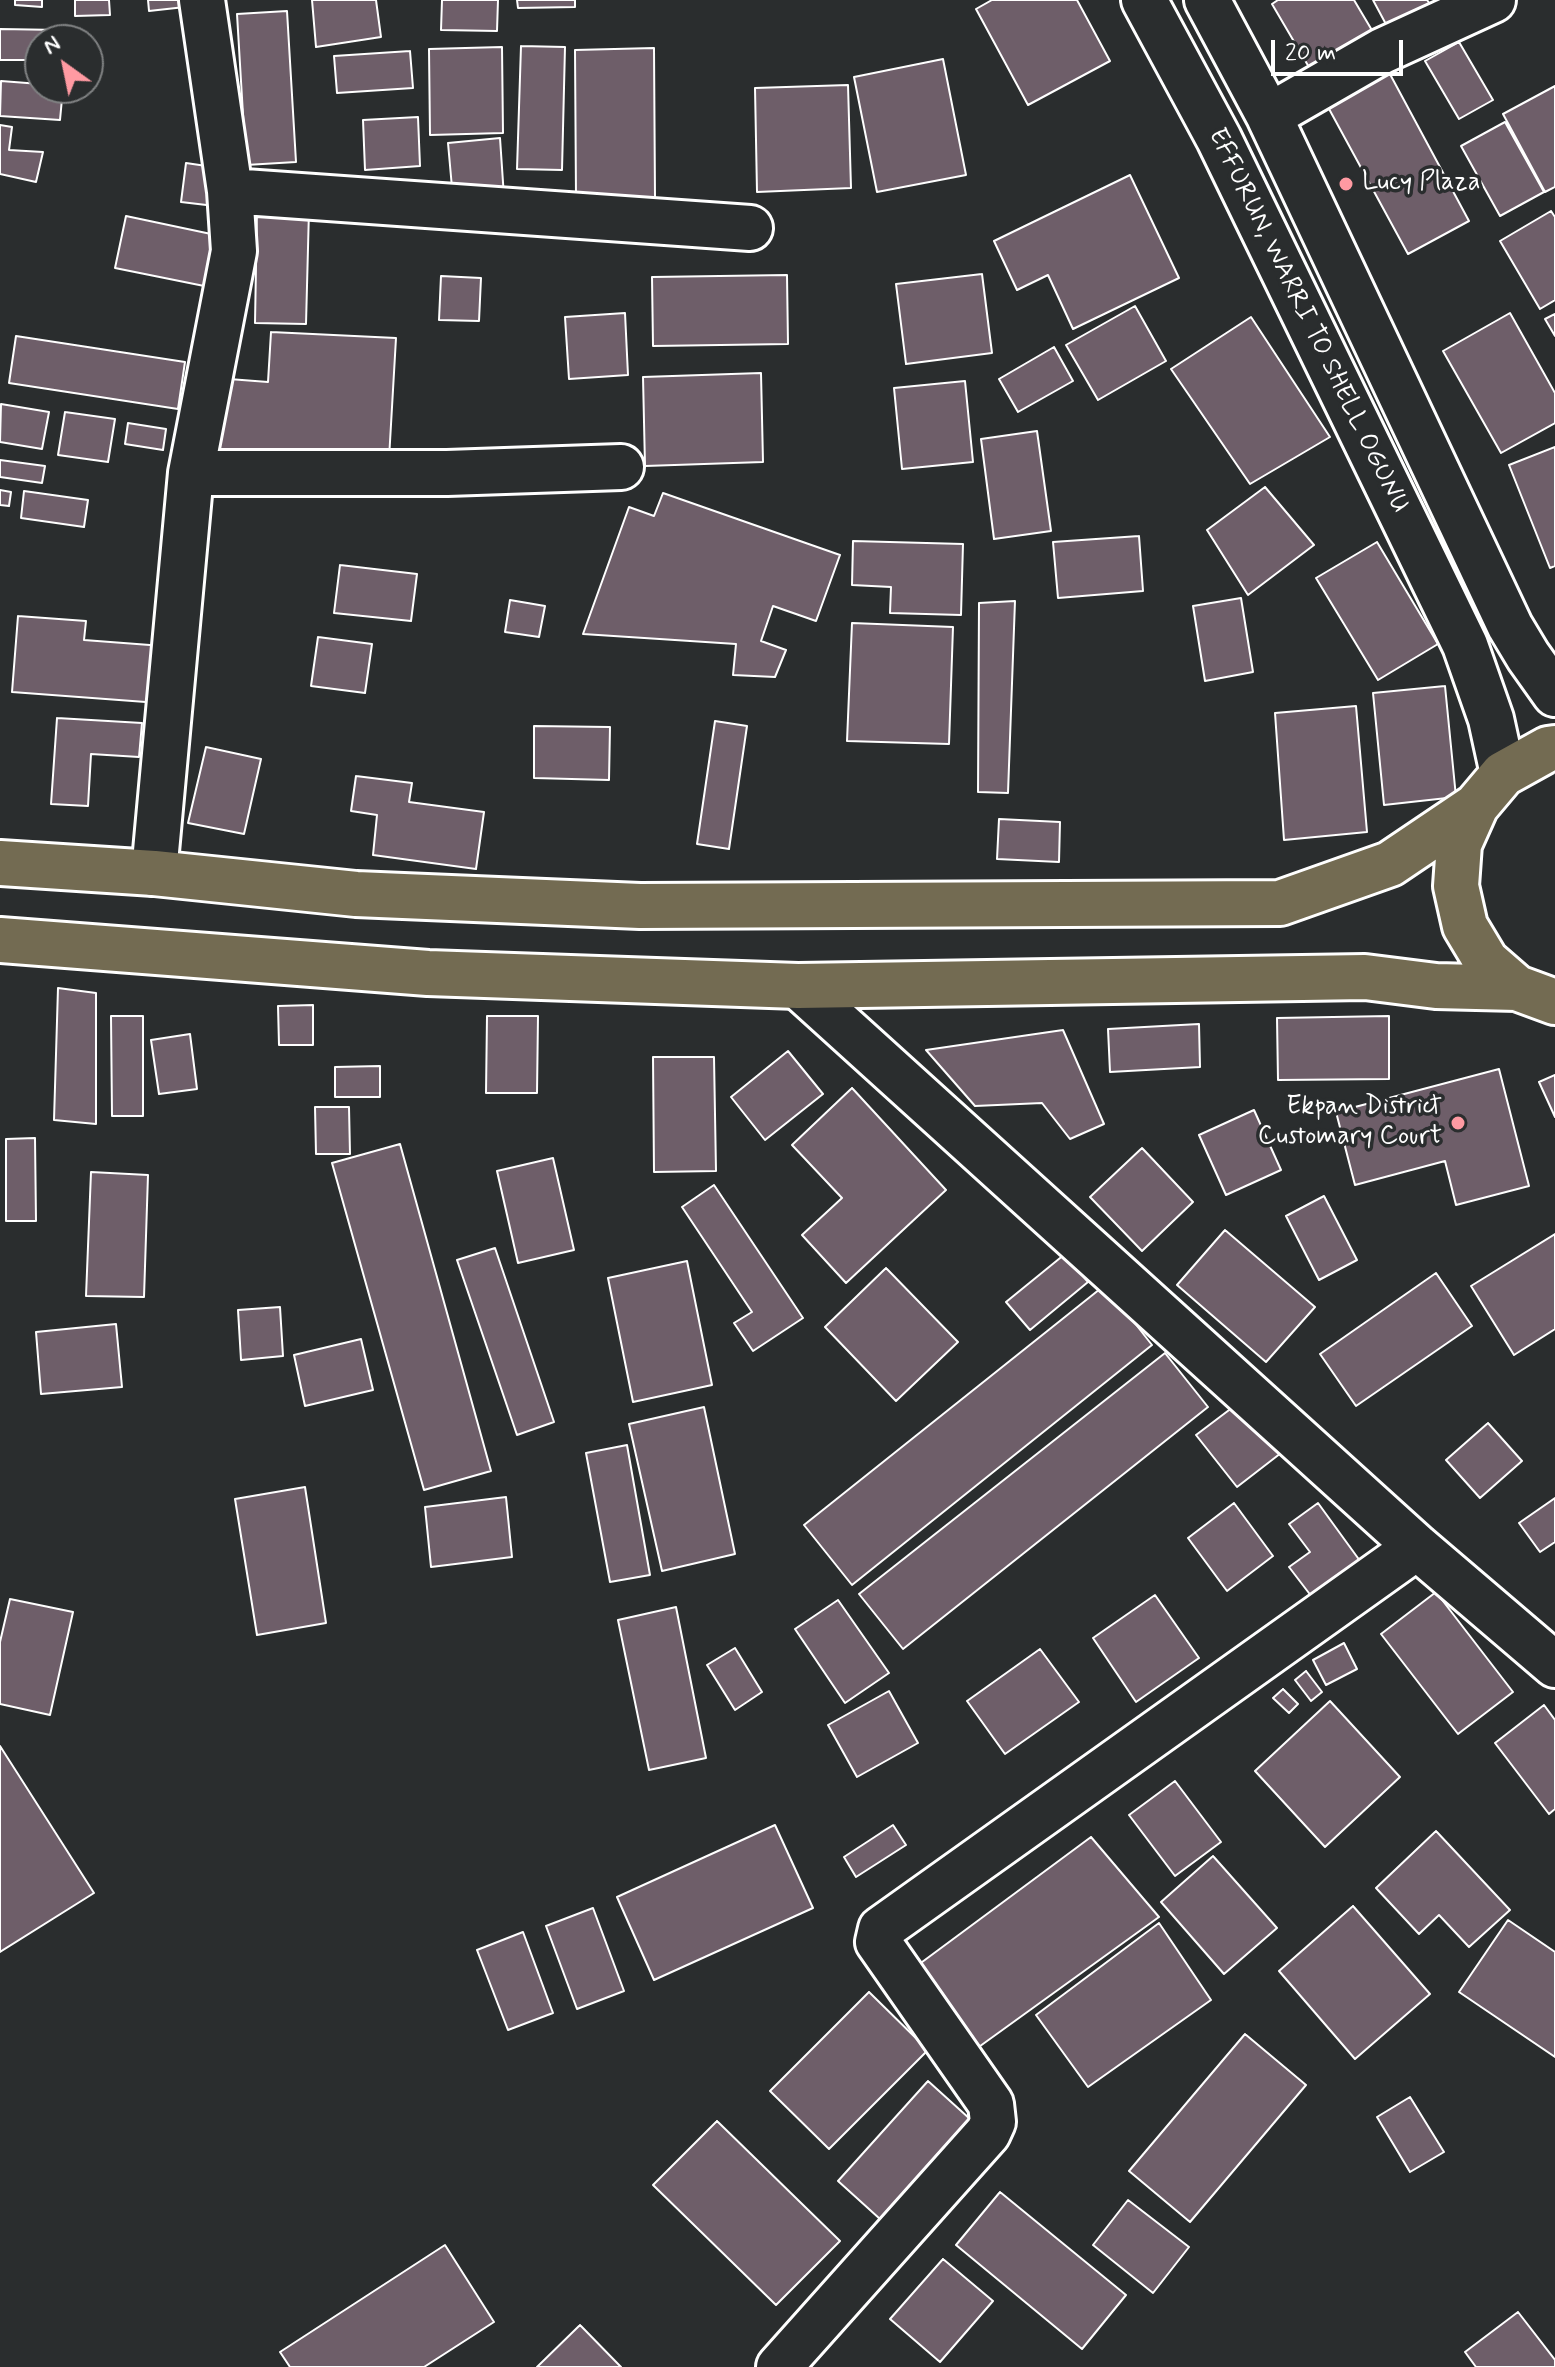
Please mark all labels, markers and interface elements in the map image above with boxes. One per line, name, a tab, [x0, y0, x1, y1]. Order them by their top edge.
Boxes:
north arrow	[24, 24, 104, 104]
scale bar	[1275, 24, 1407, 74]
text: N	[38, 30, 66, 61]
text: 20 m	[1285, 38, 1336, 69]
street label: EFFURUN, WARRI TO SHELL OGUNU	[1200, 123, 1414, 519]
place label: Lucy Plaza	[1362, 168, 1480, 200]
marker: Lucy Plaza	[1337, 175, 1355, 193]
place label: Ekpan District Customary Court	[1258, 1092, 1442, 1154]
marker: Ekpan District Customary Court	[1449, 1114, 1467, 1132]

